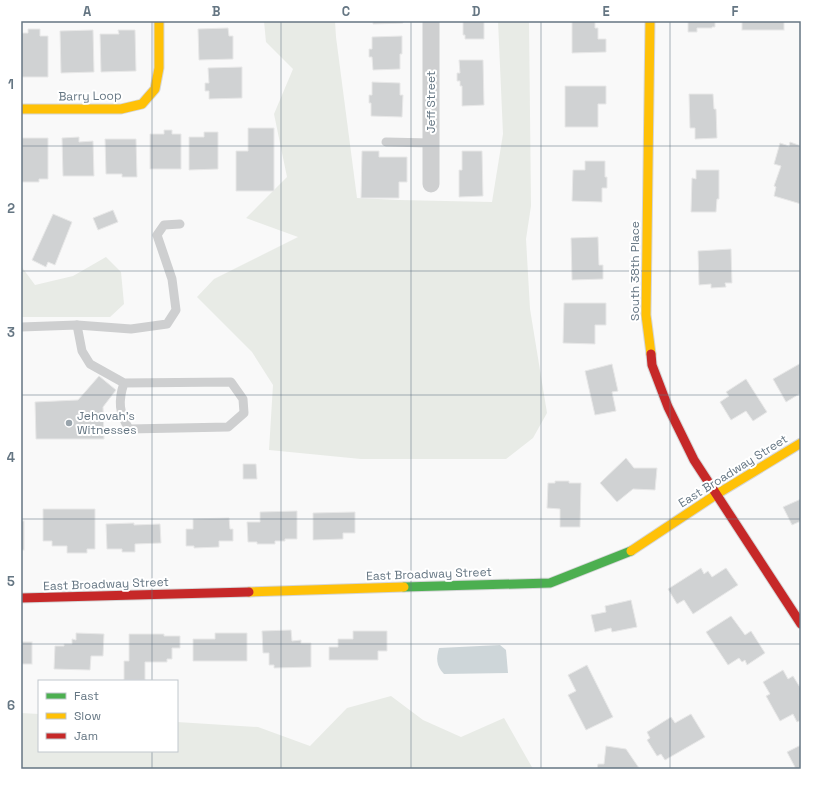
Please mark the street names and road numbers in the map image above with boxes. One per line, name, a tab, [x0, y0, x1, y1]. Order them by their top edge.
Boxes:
street label: Jeff Street	[423, 71, 439, 133]
street label: Barry Loop	[58, 87, 122, 105]
street label: South 38th Place	[627, 221, 643, 321]
street label: East Broadway Street	[675, 431, 791, 511]
street label: East Broadway Street	[366, 564, 492, 584]
street label: East Broadway Street	[43, 574, 169, 594]

